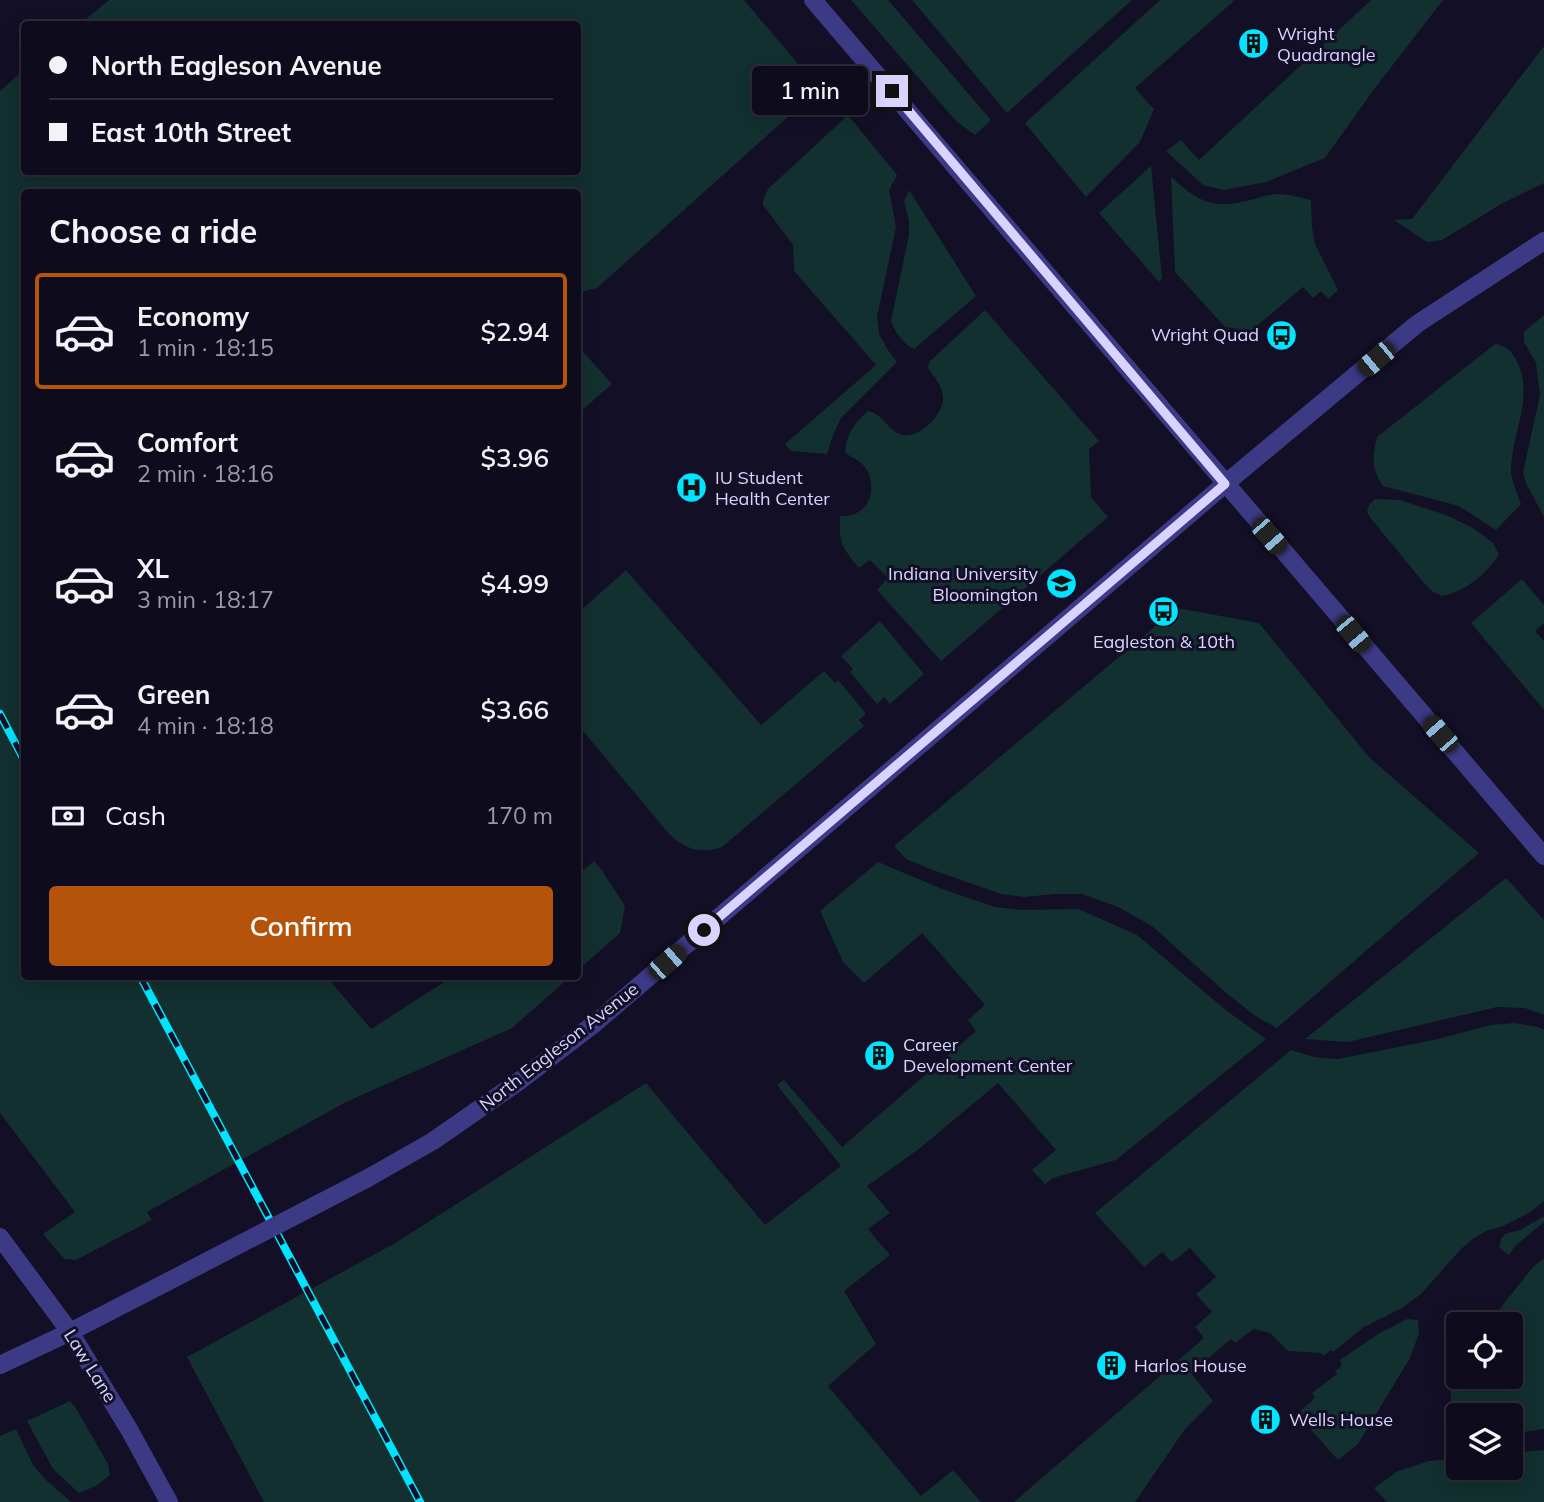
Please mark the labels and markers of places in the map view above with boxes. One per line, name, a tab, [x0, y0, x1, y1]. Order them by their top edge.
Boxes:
place label: Wright Quadrangle	[1277, 22, 1376, 66]
building icon: Wright Quadrangle	[1237, 27, 1271, 61]
bus stop icon: Wright Quad	[1265, 318, 1299, 352]
place label: Wright Quad	[1151, 323, 1259, 346]
place label: IU Student Health Center	[715, 466, 830, 510]
hospital icon: IU Student Health Center	[675, 471, 709, 505]
place label: Indiana University Bloomington	[888, 562, 1038, 606]
school or university icon: Indiana University Bloomington	[1044, 567, 1078, 601]
bus stop icon: Eagleston & 10th	[1147, 594, 1181, 628]
place label: Eagleston & 10th	[1093, 630, 1235, 653]
place label: Career Development Center	[903, 1033, 1073, 1077]
building icon: Career Development Center	[863, 1038, 897, 1072]
building icon: Harlos House	[1094, 1349, 1128, 1383]
place label: Harlos House	[1134, 1354, 1246, 1377]
building icon: Wells House	[1249, 1403, 1283, 1437]
place label: Wells House	[1289, 1408, 1393, 1431]

